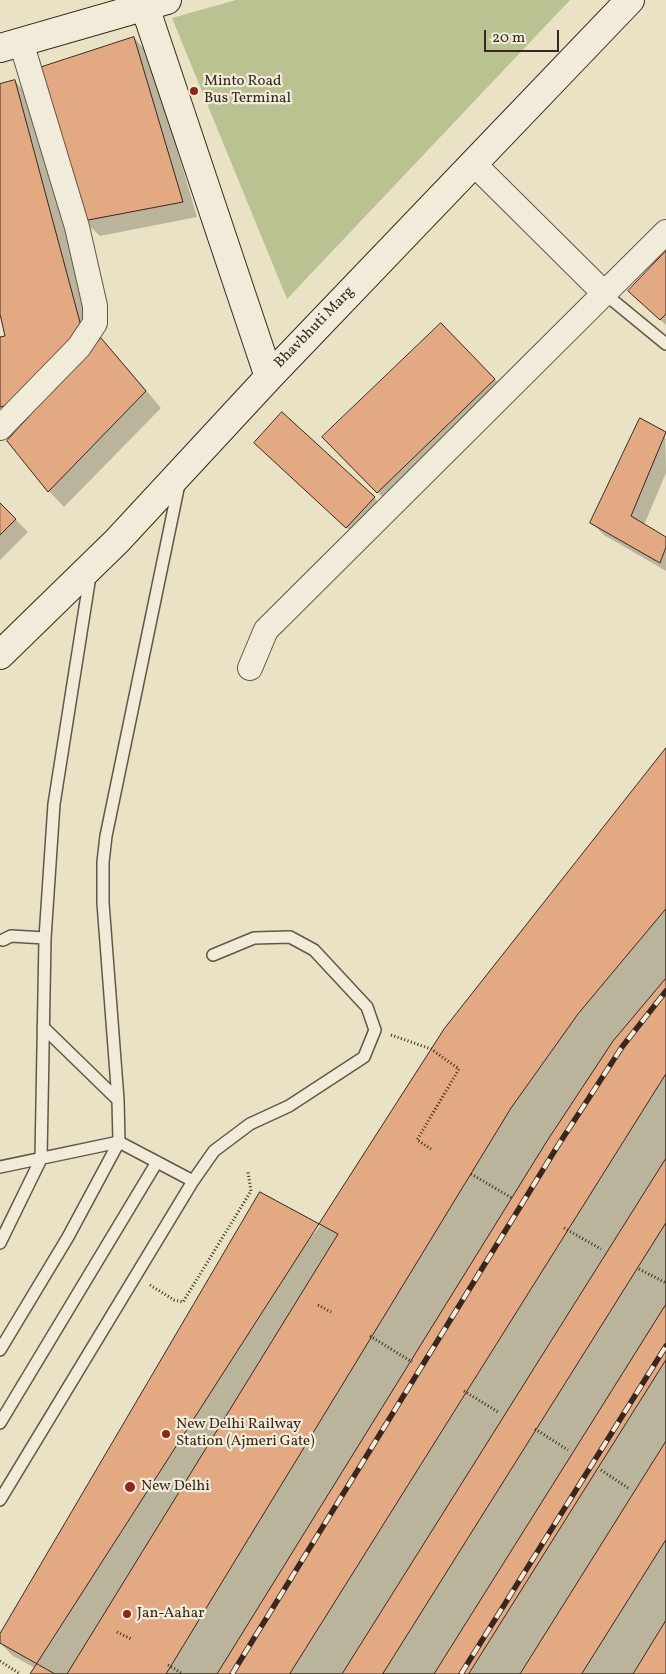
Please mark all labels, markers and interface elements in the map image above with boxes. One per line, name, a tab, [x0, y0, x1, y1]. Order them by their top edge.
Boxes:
scale bar	[486, 20, 561, 52]
text: 20 m	[492, 28, 525, 49]
place label: Minto Road Bus Terminal	[204, 73, 291, 108]
marker: Minto Road Bus Terminal	[188, 85, 200, 97]
street label: Bhavbhuti Marg	[271, 283, 359, 373]
place label: New Delhi Railway Station (Ajmeri Gate)	[176, 1416, 315, 1451]
marker: New Delhi Railway Station (Ajmeri Gate)	[160, 1428, 172, 1440]
place label: New Delhi	[141, 1478, 210, 1496]
marker: New Delhi	[123, 1480, 137, 1494]
place label: Jan-Aahar	[137, 1605, 204, 1623]
marker: Jan-Aahar	[121, 1608, 133, 1620]

